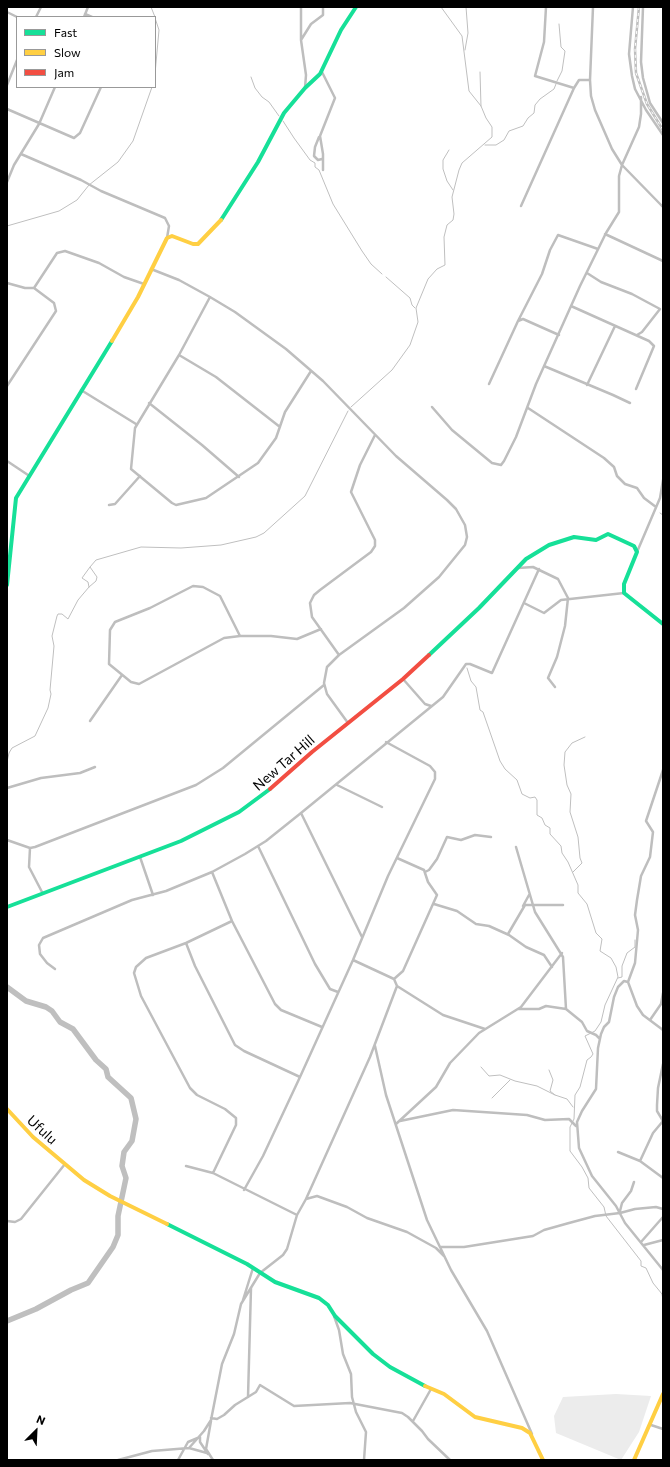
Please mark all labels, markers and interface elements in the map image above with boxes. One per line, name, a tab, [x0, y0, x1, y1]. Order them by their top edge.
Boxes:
legend	[16, 16, 156, 88]
text: Fast	[54, 25, 77, 39]
text: Slow	[54, 45, 81, 59]
text: Jam	[54, 65, 74, 79]
street label: New Tar Hill	[250, 732, 318, 794]
street label: Ufulu	[23, 1112, 61, 1148]
north arrow	[16, 1411, 56, 1451]
text: N	[35, 1412, 47, 1427]

